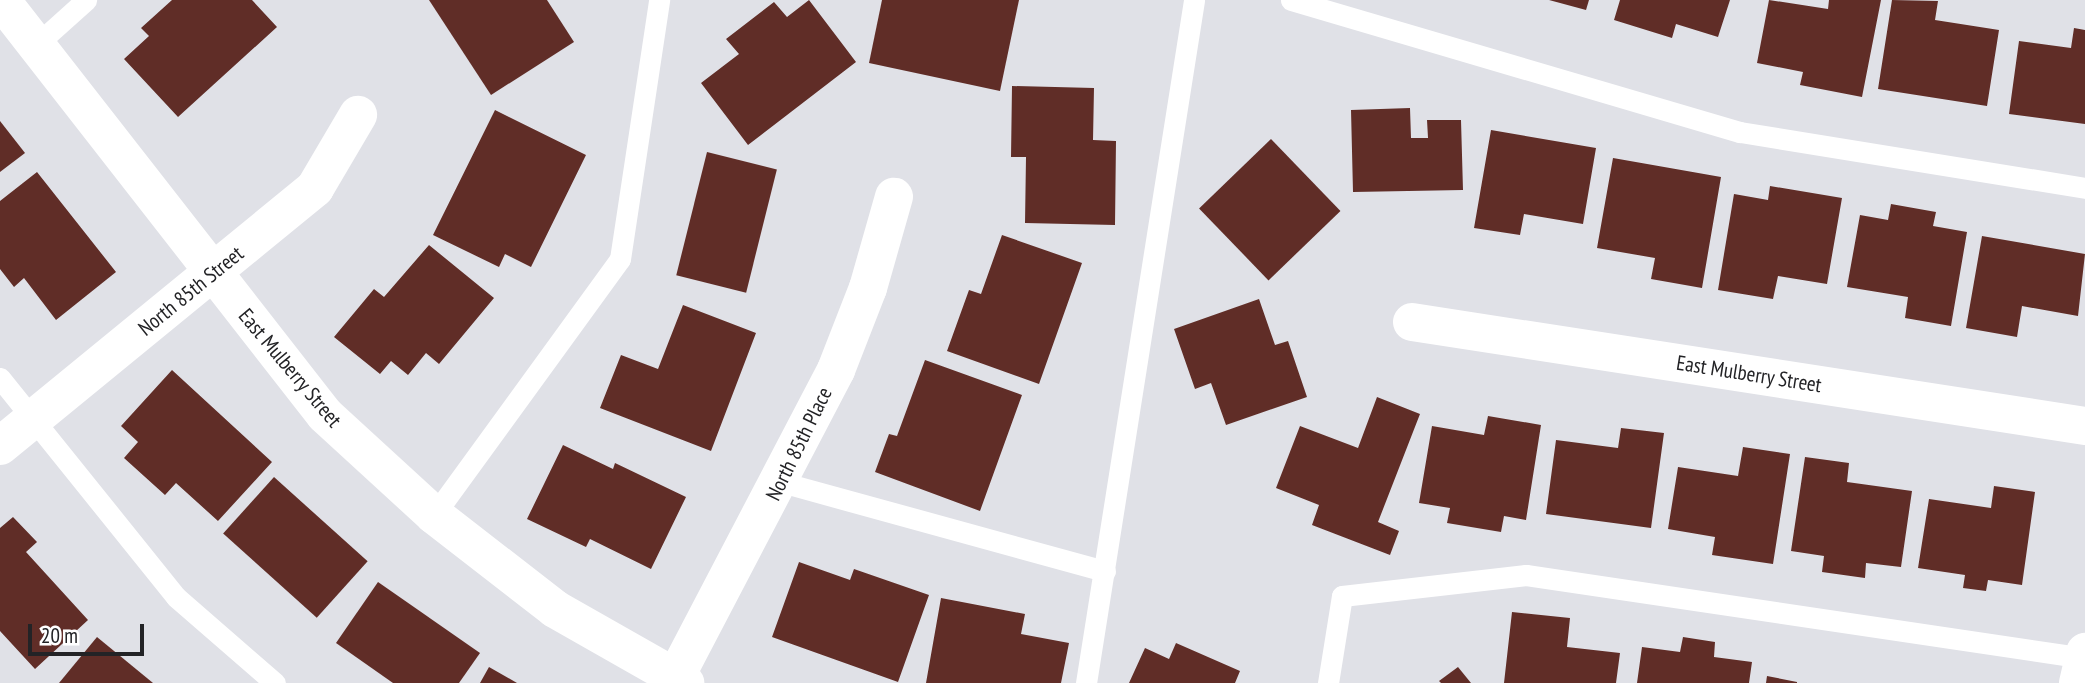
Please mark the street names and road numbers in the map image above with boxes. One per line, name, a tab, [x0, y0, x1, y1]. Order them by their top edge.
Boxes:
street label: North 85th Street	[133, 241, 249, 341]
street label: East Mulberry Street	[233, 304, 347, 432]
street label: East Mulberry Street	[1674, 350, 1824, 398]
street label: North 85th Place	[761, 383, 837, 505]

